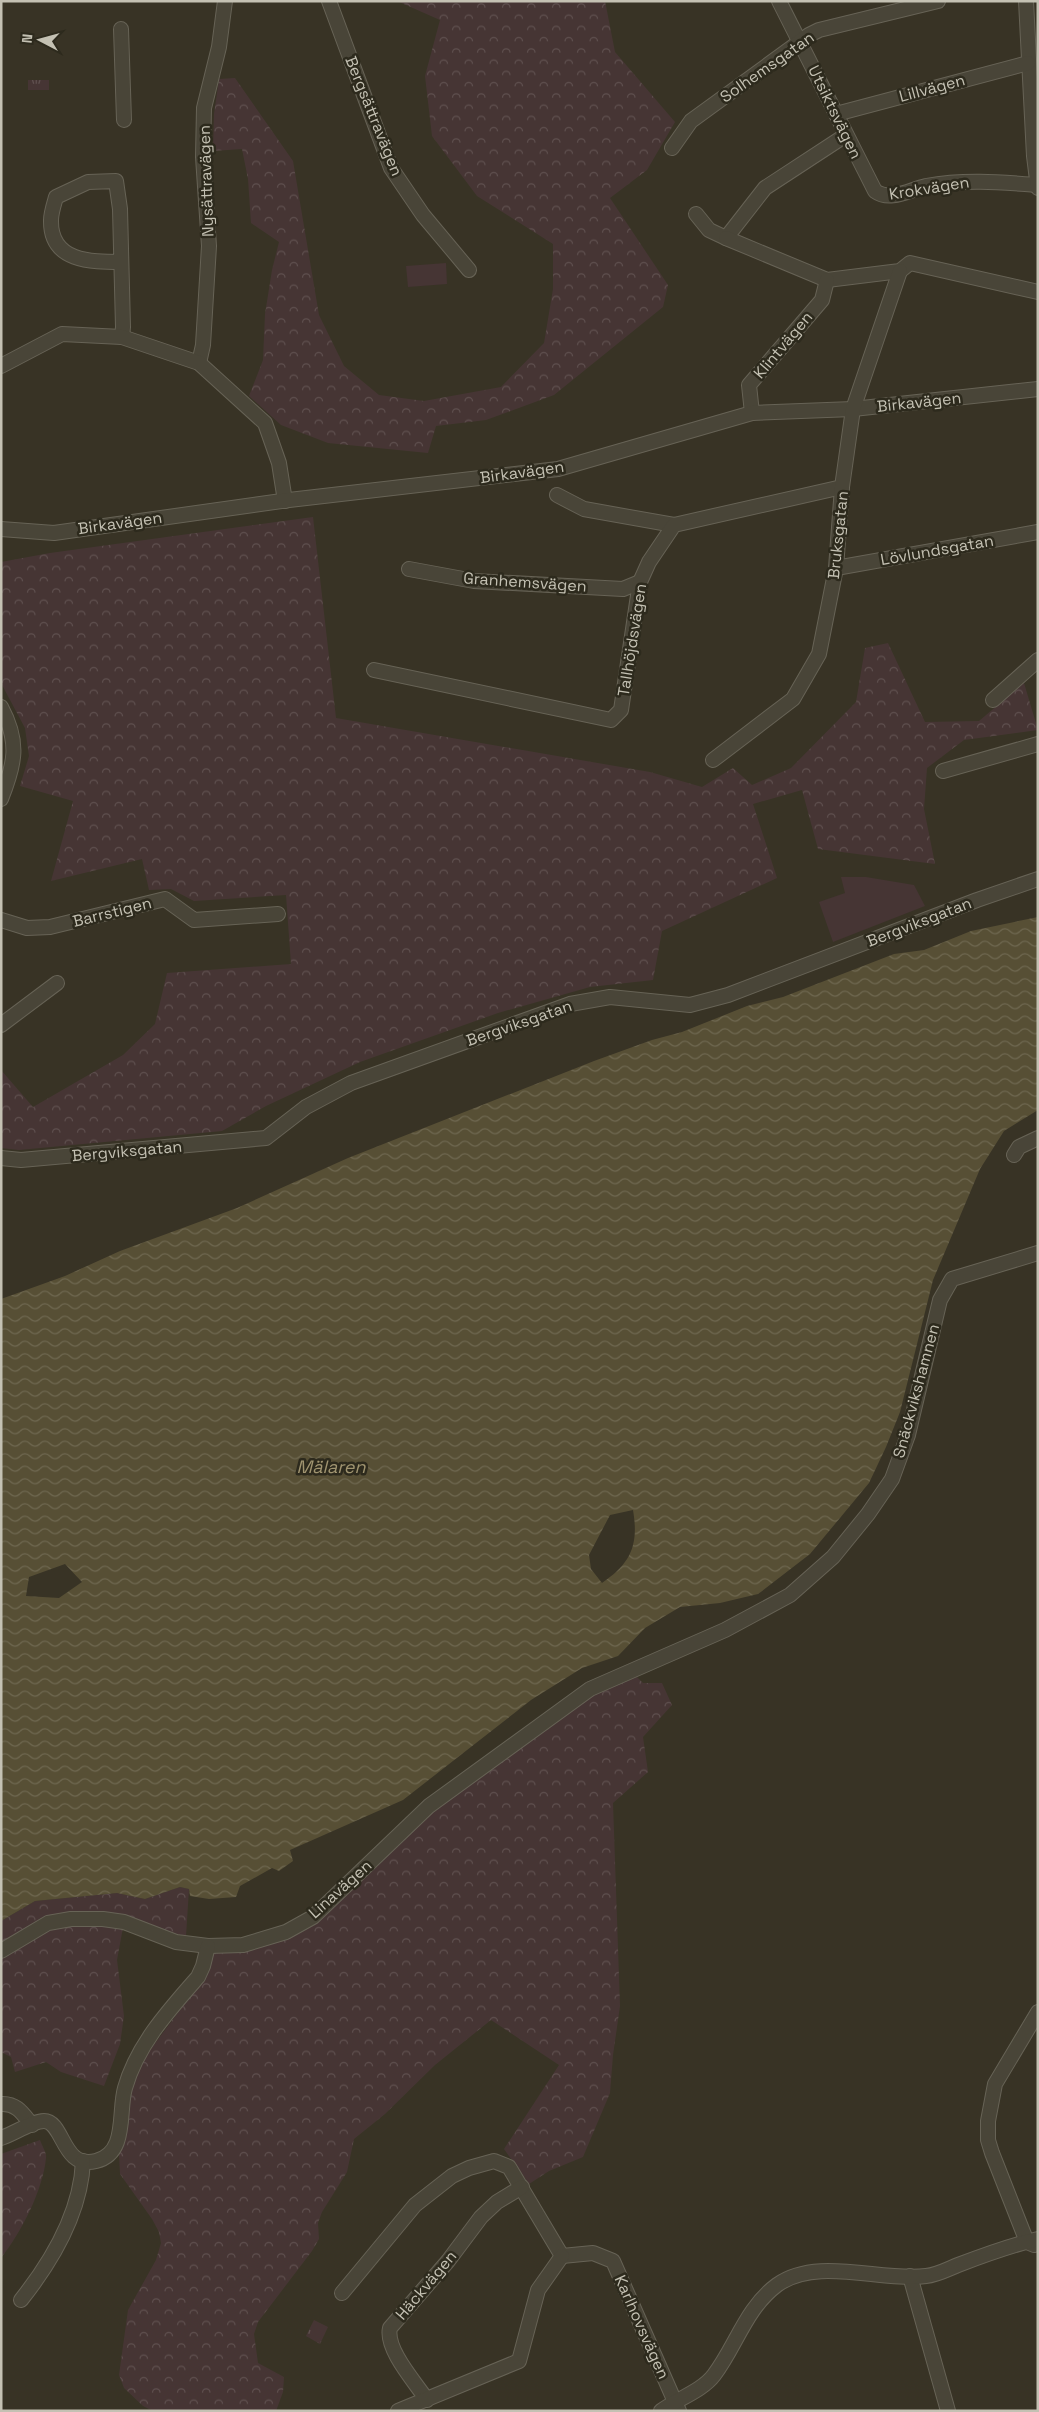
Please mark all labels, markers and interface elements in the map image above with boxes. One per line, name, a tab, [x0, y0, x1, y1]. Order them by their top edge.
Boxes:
north arrow	[15, 15, 65, 65]
street label: Solhemsgatan	[716, 27, 818, 107]
text: N	[18, 33, 37, 44]
street label: Bergsättravägen	[340, 53, 408, 179]
street label: Utsiktsvägen	[803, 62, 867, 162]
street label: Lillvägen	[897, 69, 967, 107]
street label: Nysättravägen	[194, 125, 218, 237]
street label: Krokvägen	[887, 171, 971, 205]
street label: Klintvägen	[749, 307, 817, 383]
street label: Birkavägen	[876, 387, 962, 417]
street label: Birkavägen	[479, 456, 565, 488]
street label: Bruksgatan	[823, 490, 853, 580]
street label: Birkavägen	[77, 507, 163, 539]
street label: Lövlundsgatan	[879, 530, 995, 570]
street label: Granhemsvägen	[463, 567, 587, 597]
street label: Tallhöjdsvägen	[613, 582, 651, 698]
street label: Barrstigen	[70, 892, 154, 932]
street label: Bergviksgatan	[864, 892, 974, 952]
street label: Bergviksgatan	[463, 995, 575, 1051]
street label: Bergviksgatan	[71, 1136, 183, 1166]
street label: Snäckvikshamnen	[888, 1322, 944, 1460]
water label: Mälaren	[297, 1455, 366, 1478]
street label: Linavägen	[304, 1855, 376, 1923]
street label: Häckvägen	[391, 2246, 461, 2324]
street label: Karlhovsvägen	[610, 2272, 674, 2382]

